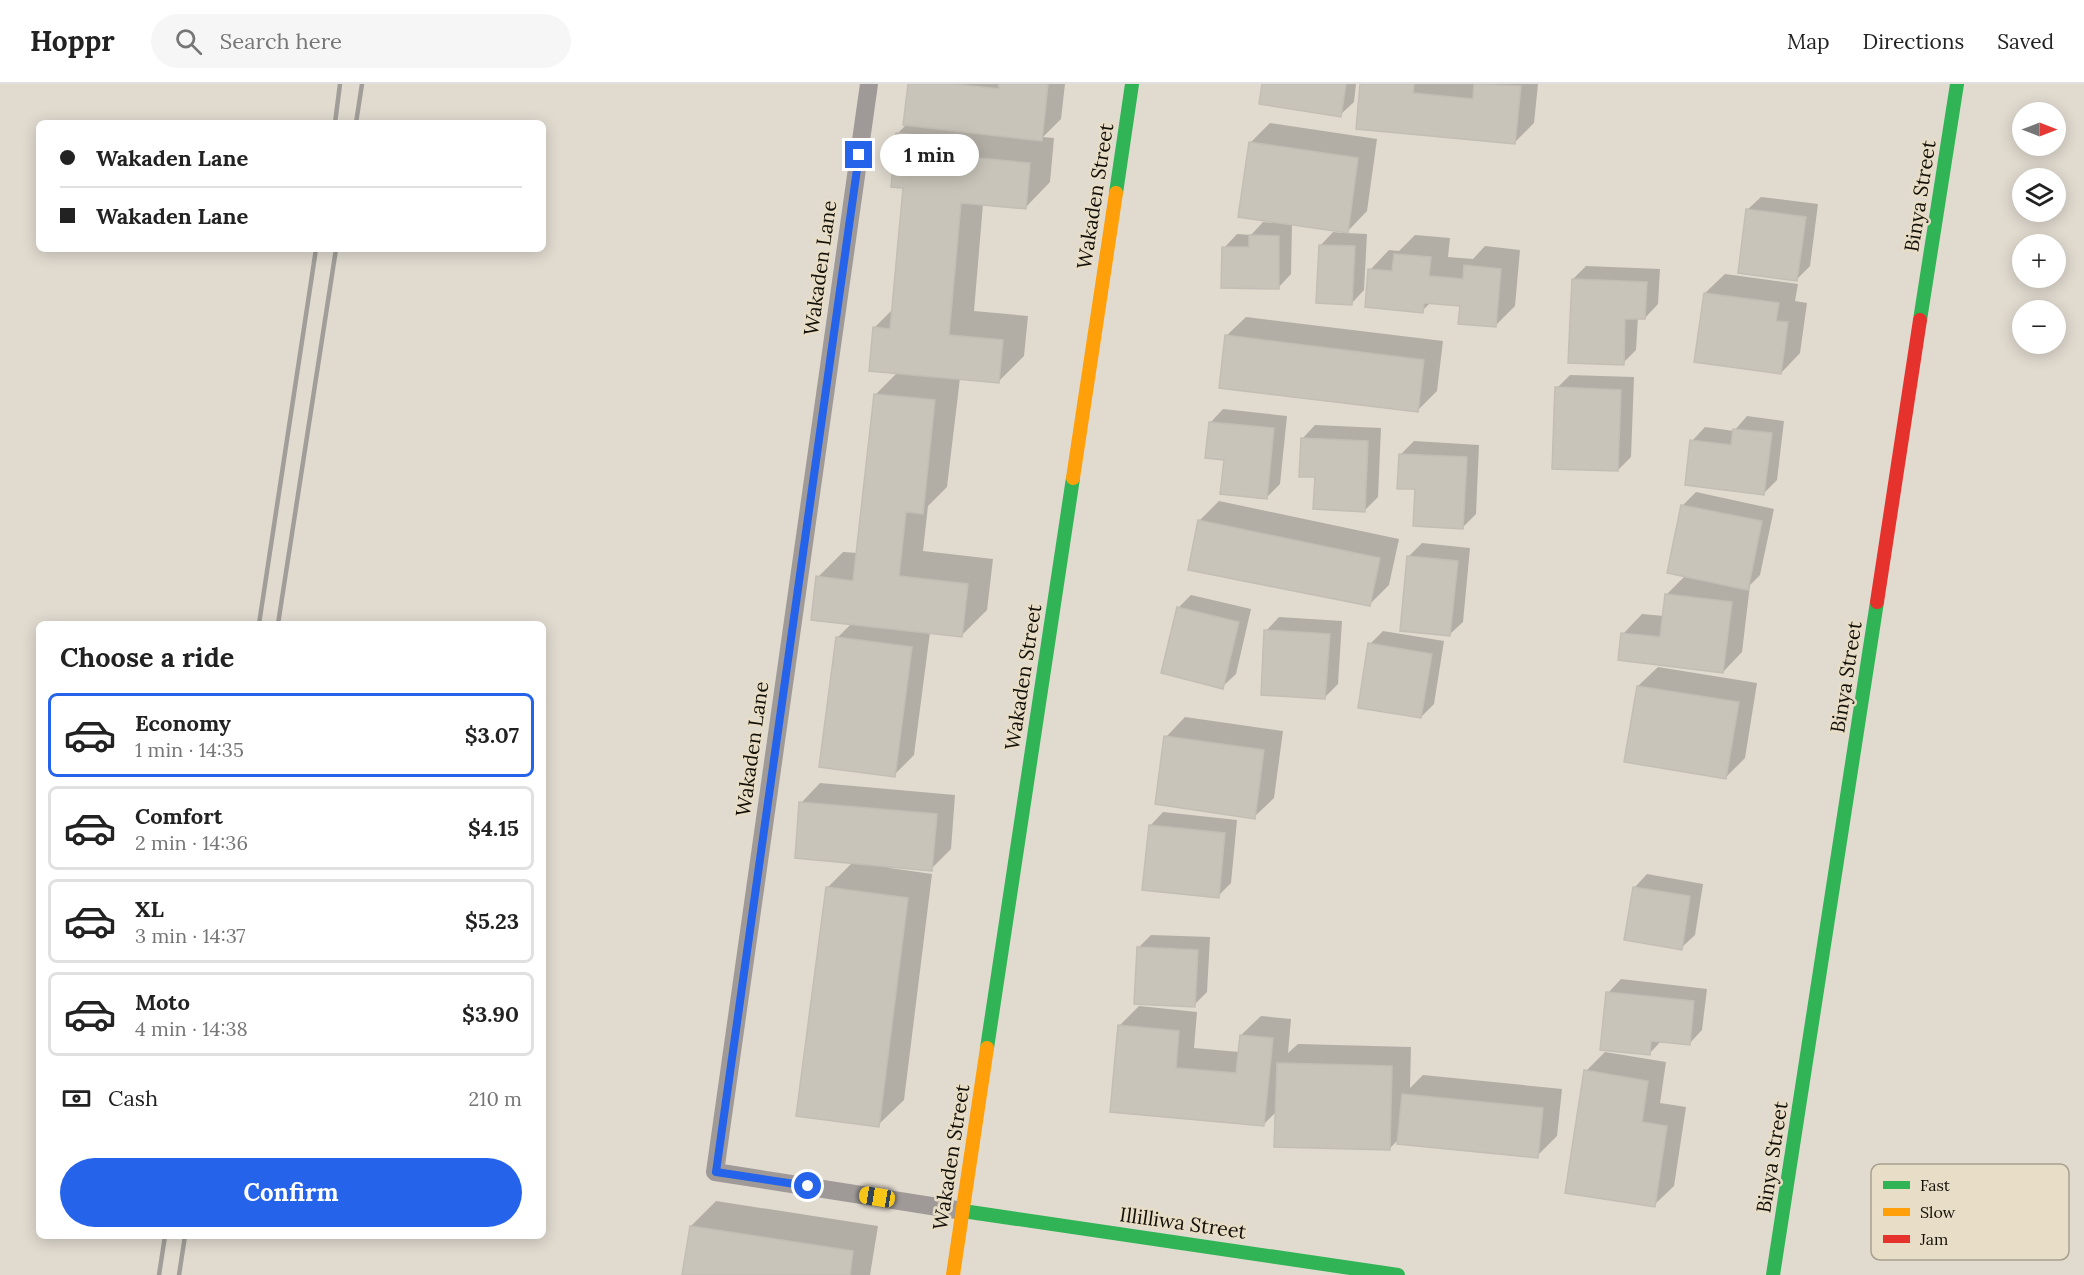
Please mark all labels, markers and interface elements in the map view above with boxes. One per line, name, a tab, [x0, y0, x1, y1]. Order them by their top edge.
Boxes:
search box	[151, 14, 571, 68]
text: Hoppr	[30, 23, 115, 59]
icon: search	[172, 25, 205, 58]
text: Search here	[220, 27, 342, 55]
text: Map	[1787, 28, 1830, 55]
text: Directions	[1863, 28, 1964, 55]
text: Saved	[1997, 28, 2054, 55]
north arrow	[2012, 102, 2066, 156]
map controls	[2012, 102, 2066, 354]
street label: Wakaden Street	[1071, 121, 1118, 271]
callout: 1 min	[880, 134, 979, 176]
street label: Binya Street	[1898, 138, 1941, 254]
route end	[845, 141, 872, 168]
text: 1 min	[904, 142, 955, 167]
text: Wakaden Lane	[96, 144, 248, 172]
button: layers	[2012, 168, 2066, 222]
street label: Wakaden Lane	[798, 199, 841, 337]
text: Wakaden Lane	[96, 202, 248, 230]
button: +	[2012, 234, 2066, 288]
button: −	[2012, 300, 2066, 354]
street label: Wakaden Street	[999, 602, 1046, 752]
street label: Binya Street	[1824, 619, 1867, 735]
text: Choose a ride	[60, 640, 234, 674]
street label: Wakaden Lane	[730, 680, 773, 818]
icon: car	[63, 708, 117, 762]
text: Economy	[135, 709, 231, 737]
text: $3.07	[465, 721, 519, 749]
text: 1 min · 14:35	[135, 737, 244, 762]
icon: car	[63, 801, 117, 855]
text: Comfort	[135, 802, 223, 830]
text: $4.15	[468, 814, 519, 842]
text: 2 min · 14:36	[135, 830, 248, 855]
icon: car	[63, 894, 117, 948]
text: XL	[135, 895, 164, 923]
text: $5.23	[465, 907, 519, 935]
text: 3 min · 14:37	[135, 923, 246, 948]
icon: car	[63, 987, 117, 1041]
text: Moto	[135, 988, 190, 1016]
text: $3.90	[462, 1000, 519, 1028]
text: 4 min · 14:38	[135, 1016, 248, 1041]
icon: cash	[60, 1082, 93, 1115]
street label: Wakaden Street	[927, 1082, 974, 1232]
text: Cash	[108, 1084, 158, 1112]
text: 210 m	[468, 1086, 522, 1111]
street label: Binya Street	[1750, 1099, 1793, 1215]
button: Confirm	[60, 1158, 522, 1227]
legend	[1871, 1164, 2069, 1260]
route start	[794, 1172, 821, 1199]
text: Fast	[1920, 1175, 1951, 1195]
car	[858, 1185, 896, 1209]
street label: Illilliwa Street	[1118, 1201, 1248, 1244]
text: Slow	[1920, 1202, 1956, 1222]
text: Jam	[1919, 1229, 1948, 1249]

